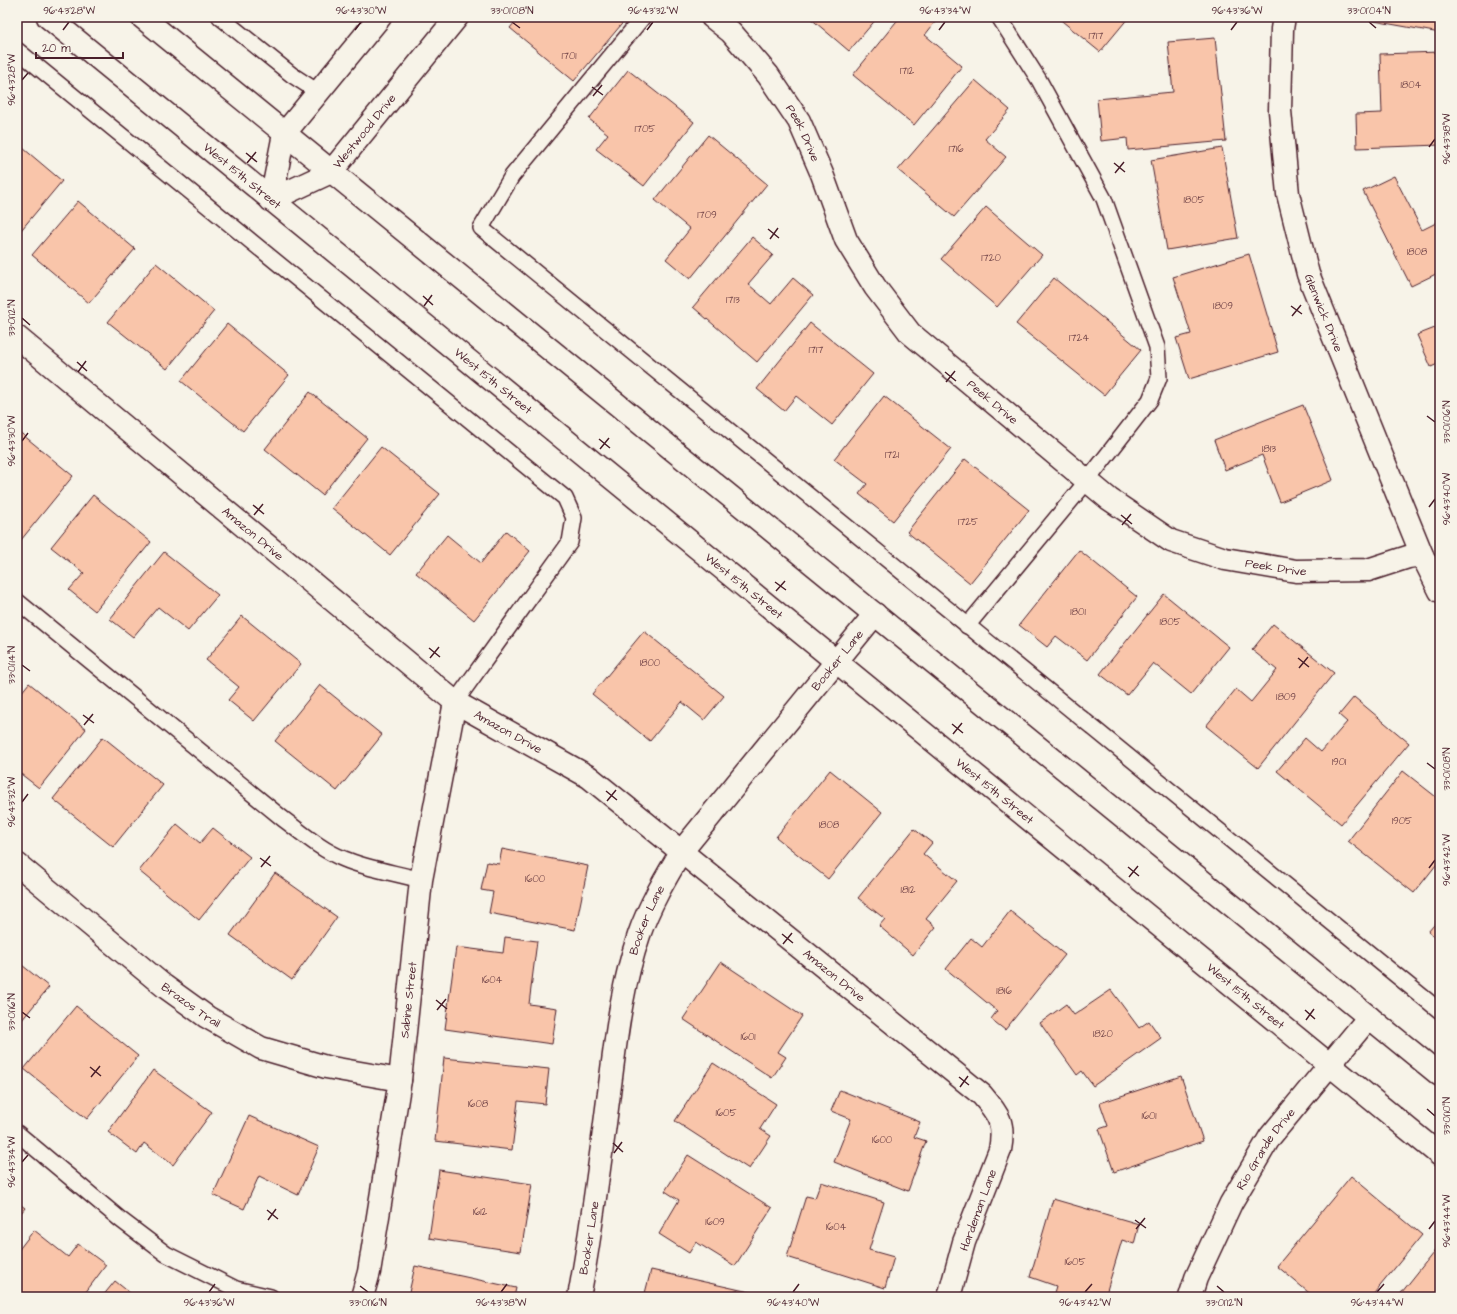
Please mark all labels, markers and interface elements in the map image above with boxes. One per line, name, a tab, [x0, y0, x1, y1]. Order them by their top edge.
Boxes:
text: 96°43'28"W	[43, 4, 95, 18]
text: 96°43'30"W	[336, 4, 387, 18]
text: 33°01'08"N	[490, 4, 534, 18]
text: 96°43'32"W	[628, 4, 679, 18]
text: 96°43'34"W	[919, 4, 971, 18]
text: 96°43'36"W	[1212, 4, 1263, 18]
text: 33°01'04"N	[1347, 4, 1391, 18]
house number: 1717	[1089, 29, 1103, 43]
scale bar	[36, 34, 123, 60]
text: 20 m	[42, 40, 71, 57]
house number: 1701	[561, 49, 577, 63]
text: 96°43'28"W	[5, 54, 19, 106]
house number: 1712	[900, 64, 914, 78]
house number: 1804	[1401, 78, 1422, 92]
street label: Westwood Drive	[329, 90, 401, 172]
street label: Peek Drive	[781, 101, 824, 165]
text: 96°43'38"W	[1440, 113, 1454, 165]
house number: 1705	[635, 122, 655, 136]
street label: West 15th Street	[199, 139, 285, 213]
house number: 1716	[949, 142, 964, 156]
house number: 1805	[1183, 193, 1205, 207]
house number: 1709	[697, 208, 717, 222]
house number: 1808	[1407, 245, 1428, 259]
house number: 1720	[981, 251, 1001, 265]
street label: Glenwick Drive	[1300, 271, 1347, 355]
house number: 1713	[726, 293, 740, 307]
text: 33°01'12"N	[5, 299, 19, 337]
house number: 1809	[1213, 299, 1233, 313]
house number: 1724	[1069, 331, 1089, 345]
house number: 1717	[809, 343, 823, 357]
street label: West 15th Street	[450, 344, 536, 418]
street label: Peek Drive	[963, 376, 1022, 429]
text: 33°01'06"N	[1440, 401, 1454, 443]
text: 96°43'30"W	[5, 415, 19, 466]
house number: 1813	[1262, 442, 1276, 456]
house number: 1721	[885, 448, 900, 462]
text: 96°43'40"W	[1440, 472, 1454, 525]
street label: Amazon Drive	[218, 503, 287, 565]
house number: 1725	[958, 515, 978, 529]
street label: West 15th Street	[701, 549, 786, 624]
street label: Peek Drive	[1244, 555, 1307, 580]
house number: 1801	[1070, 605, 1086, 619]
house number: 1805	[1159, 615, 1181, 629]
street label: Booker Lane	[808, 626, 868, 695]
text: 33°01'14"N	[5, 646, 19, 684]
house number: 1800	[640, 656, 660, 670]
house number: 1809	[1276, 690, 1296, 704]
street label: Amazon Drive	[471, 706, 545, 758]
text: 33°01'08"N	[1440, 747, 1454, 791]
street label: West 15th Street	[952, 754, 1037, 829]
house number: 1901	[1332, 755, 1347, 769]
text: 96°43'32"W	[5, 776, 19, 827]
house number: 1905	[1392, 814, 1412, 828]
house number: 1808	[819, 818, 840, 832]
text: 96°43'42"W	[1440, 833, 1454, 886]
house number: 1600	[525, 872, 545, 886]
street label: Booker Lane	[625, 882, 669, 957]
house number: 1812	[901, 883, 916, 897]
street label: Amazon Drive	[799, 945, 869, 1006]
street label: West 15th Street	[1203, 960, 1288, 1034]
street label: Sabine Street	[396, 961, 421, 1039]
house number: 1604	[482, 973, 503, 987]
street label: Brazos Trail	[158, 979, 224, 1032]
house number: 1816	[996, 984, 1012, 998]
text: 33°01'16"N	[5, 993, 19, 1031]
house number: 1820	[1093, 1027, 1113, 1041]
house number: 1601	[740, 1030, 756, 1044]
house number: 1608	[468, 1097, 489, 1111]
text: 33°01'10"N	[1440, 1097, 1454, 1135]
street label: Rio Grande Drive	[1233, 1104, 1300, 1193]
house number: 1605	[716, 1106, 736, 1120]
house number: 1601	[1141, 1109, 1157, 1123]
house number: 1600	[872, 1133, 892, 1147]
text: 96°43'34"W	[5, 1136, 19, 1188]
street label: Hardeman Lane	[956, 1166, 1001, 1253]
text: 96°43'44"W	[1440, 1194, 1454, 1248]
street label: Booker Lane	[575, 1200, 604, 1276]
house number: 1612	[473, 1205, 488, 1219]
house number: 1609	[705, 1215, 725, 1229]
house number: 1604	[826, 1220, 847, 1234]
house number: 1605	[1065, 1255, 1085, 1269]
text: 96°43'36"W	[184, 1296, 235, 1310]
text: 33°01'16"N	[349, 1296, 387, 1310]
text: 96°43'38"W	[475, 1296, 527, 1310]
text: 96°43'40"W	[767, 1296, 820, 1310]
text: 96°43'42"W	[1059, 1296, 1112, 1310]
text: 33°01'12"N	[1205, 1296, 1243, 1310]
text: 96°43'44"W	[1350, 1296, 1404, 1310]

